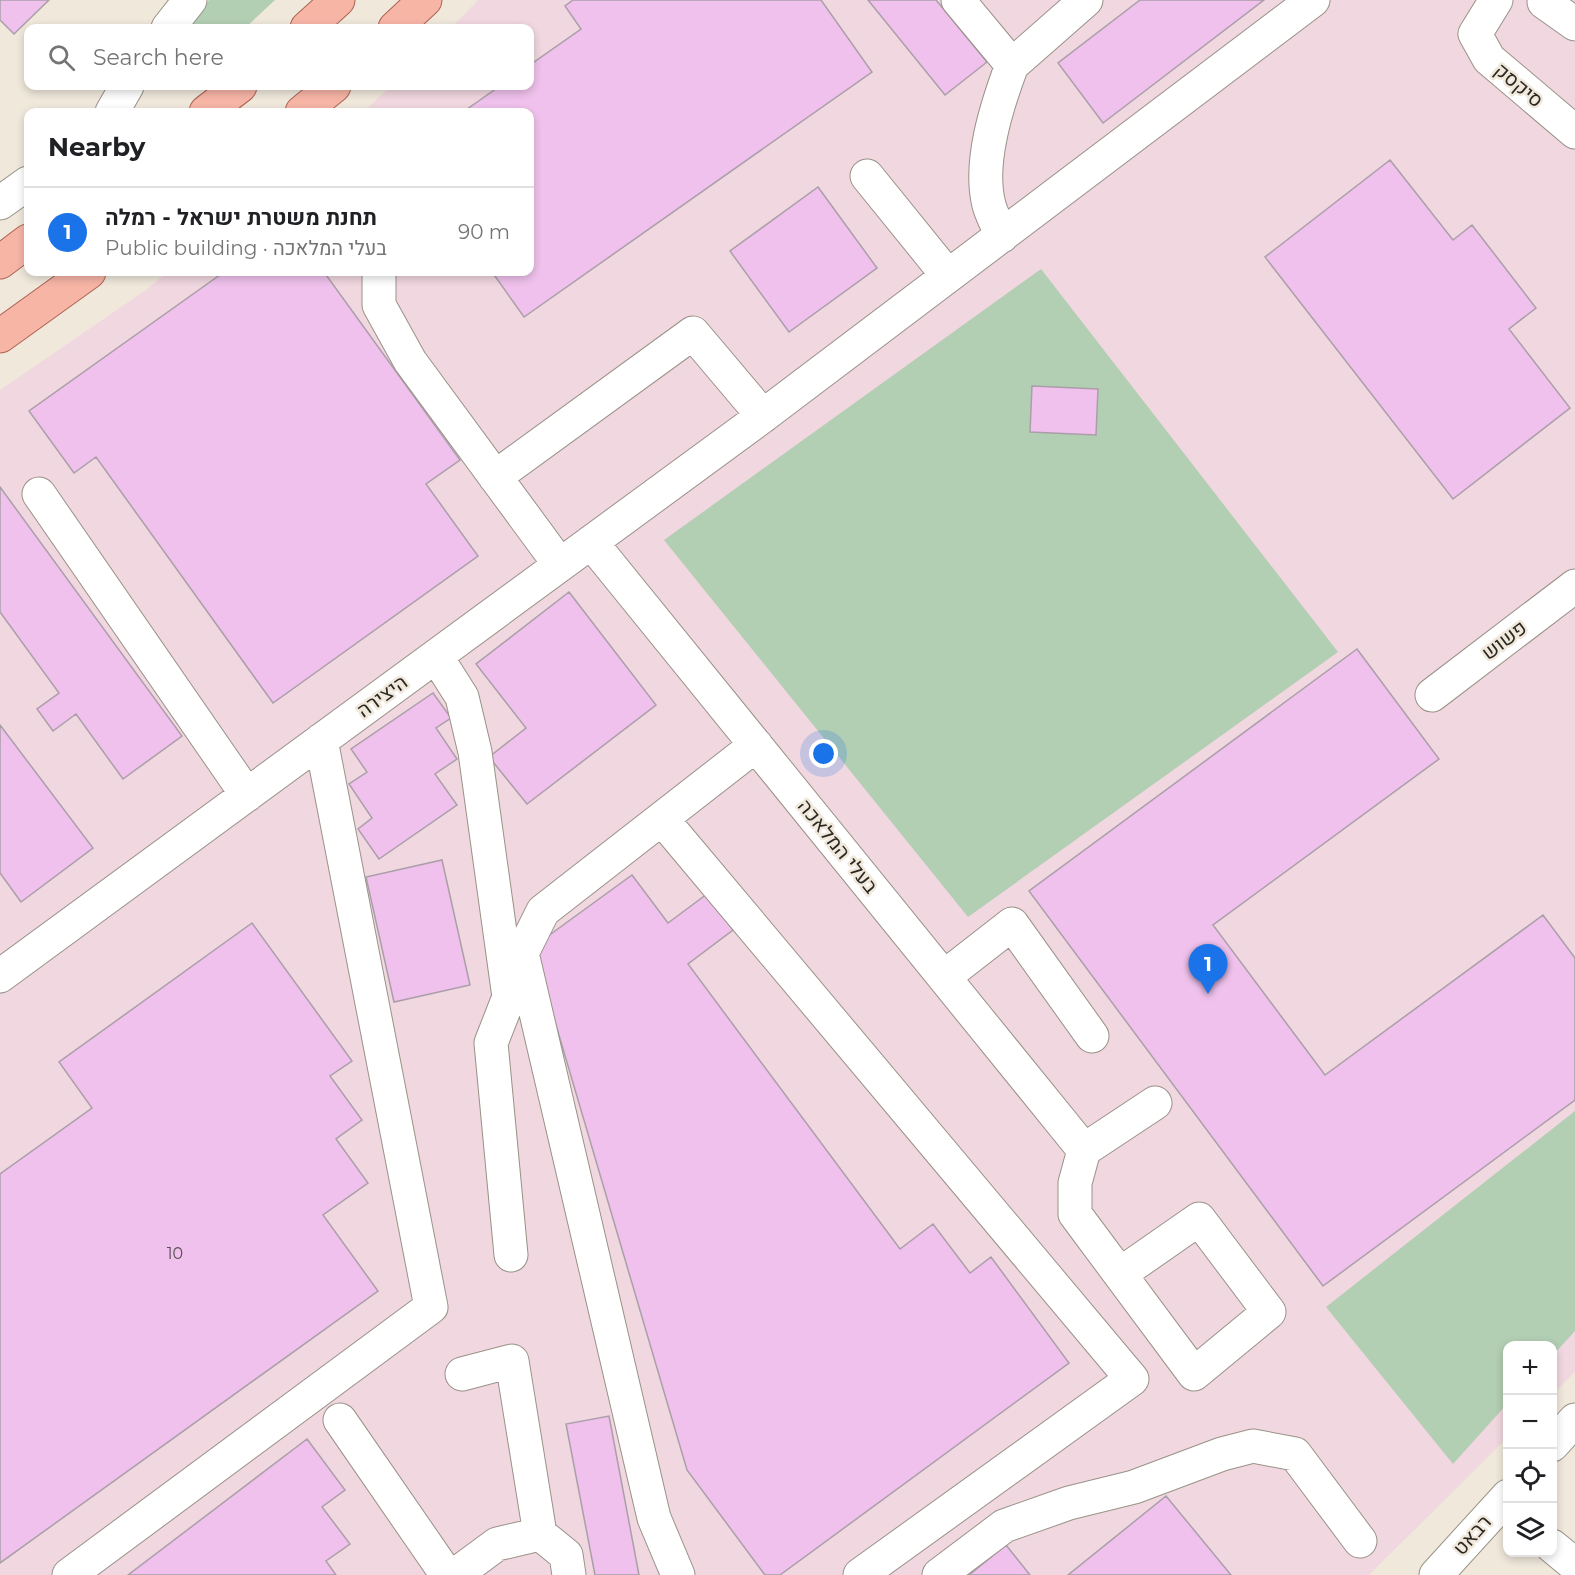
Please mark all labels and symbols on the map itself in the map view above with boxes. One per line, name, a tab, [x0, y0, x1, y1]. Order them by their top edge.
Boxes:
street label: סיקסק	[1490, 58, 1548, 112]
street label: פשוש	[1477, 615, 1531, 665]
street label: היצירה	[352, 670, 412, 722]
your location	[809, 739, 838, 768]
street label: בעלי המלאכה	[793, 794, 883, 898]
pin: 1	[1188, 944, 1228, 994]
house number: 10	[167, 1244, 183, 1263]
street label: רבאט	[1448, 1510, 1496, 1560]

